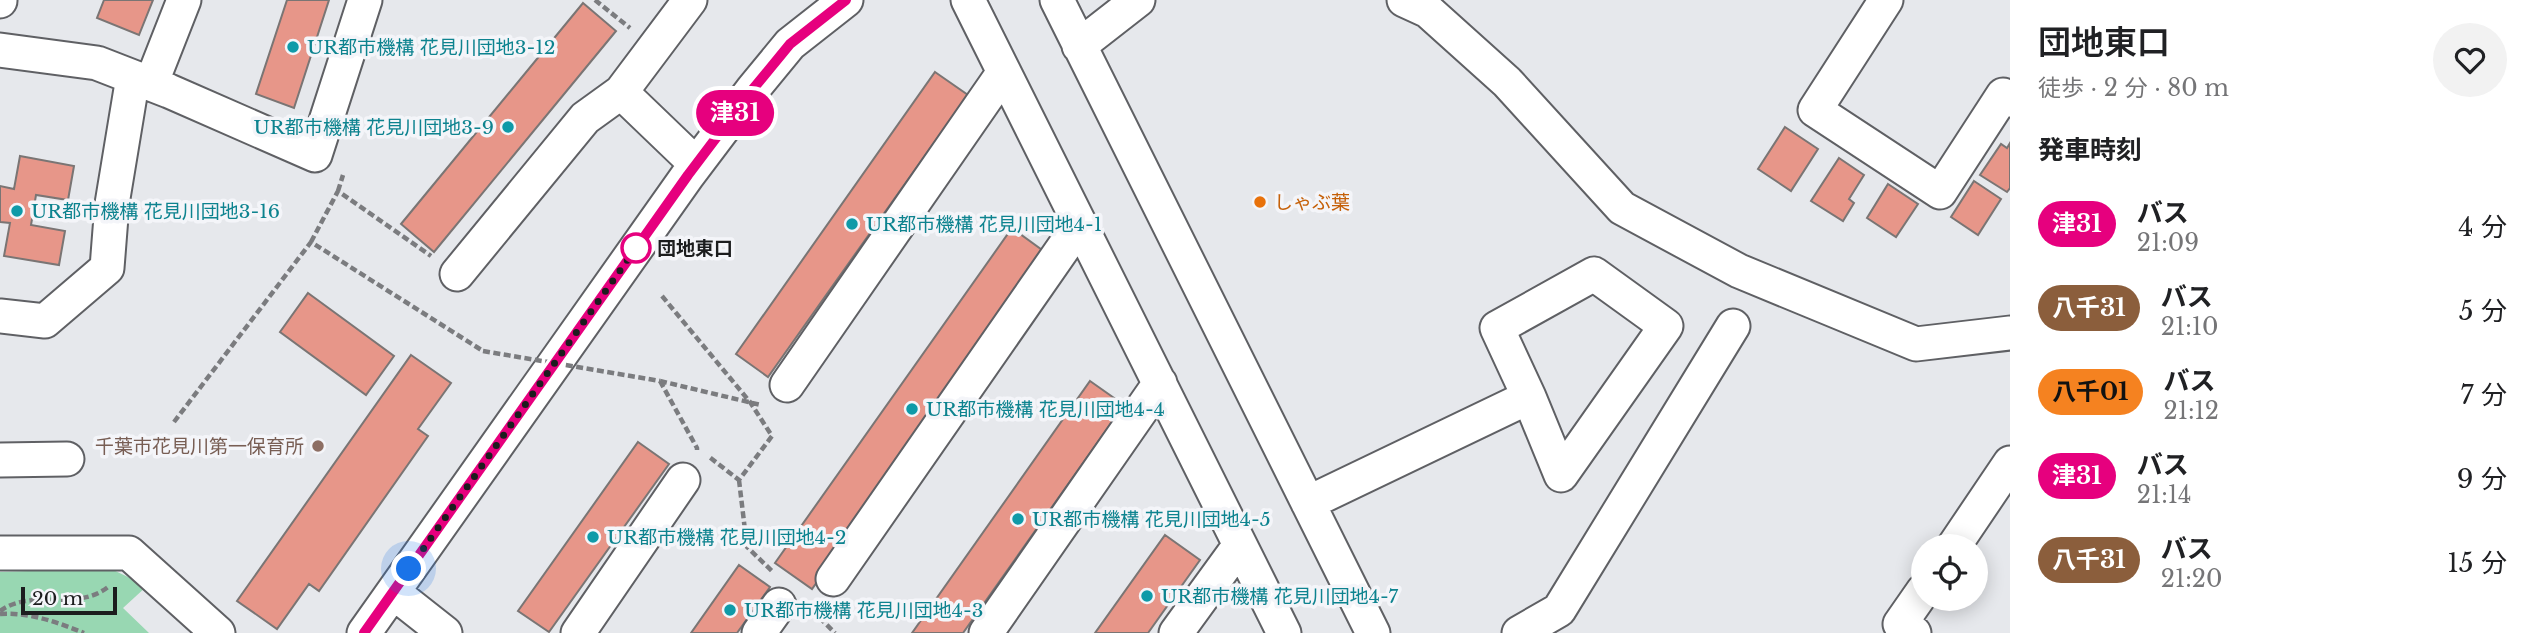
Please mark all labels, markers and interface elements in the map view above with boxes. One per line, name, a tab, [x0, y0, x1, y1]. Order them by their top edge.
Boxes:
text: 団地東口	[2038, 22, 2170, 63]
button: heart	[2433, 23, 2507, 97]
place label: UR都市機構 花見川団地3-12	[307, 36, 555, 59]
marker: UR都市機構 花見川団地3-12	[285, 39, 301, 55]
text: 徒歩 · 2 分 · 80 m	[2038, 74, 2229, 102]
line badge: 津31	[695, 90, 775, 136]
text: 津31	[710, 98, 760, 127]
place label: UR都市機構 花見川団地3-9	[253, 116, 494, 139]
marker: UR都市機構 花見川団地3-9	[500, 119, 516, 135]
text: 発車時刻	[2038, 134, 2142, 166]
place label: しゃぶ葉	[1274, 191, 1350, 214]
marker: しゃぶ葉	[1252, 194, 1268, 210]
text: バス	[2137, 197, 2189, 229]
place label: UR都市機構 花見川団地3-16	[31, 200, 280, 223]
marker: UR都市機構 花見川団地3-16	[9, 203, 25, 219]
text: 津31	[2052, 209, 2102, 238]
text: 4 分	[2458, 211, 2507, 243]
place label: UR都市機構 花見川団地4-1	[866, 213, 1102, 236]
marker: UR都市機構 花見川団地4-1	[844, 216, 860, 232]
text: 21:09	[2137, 229, 2199, 257]
marker: 団地東口	[621, 233, 651, 263]
place label: 団地東口	[657, 237, 733, 260]
text: バス	[2161, 281, 2213, 313]
text: 八千31	[2052, 293, 2126, 322]
text: 5 分	[2459, 295, 2507, 327]
text: 21:10	[2161, 313, 2218, 341]
text: バス	[2164, 365, 2216, 397]
text: 八千01	[2052, 377, 2129, 406]
text: 7 分	[2460, 379, 2507, 411]
text: 21:12	[2164, 397, 2219, 425]
place label: UR都市機構 花見川団地4-4	[926, 398, 1165, 421]
marker: UR都市機構 花見川団地4-4	[904, 401, 920, 417]
place label: 千葉市花見川第一保育所	[95, 435, 304, 458]
marker: 千葉市花見川第一保育所	[310, 438, 326, 454]
text: バス	[2137, 449, 2189, 481]
text: 津31	[2052, 461, 2102, 490]
text: 9 分	[2457, 463, 2507, 495]
text: 21:14	[2137, 481, 2191, 509]
place label: UR都市機構 花見川団地4-5	[1032, 508, 1271, 531]
marker: UR都市機構 花見川団地4-5	[1010, 511, 1026, 527]
place label: UR都市機構 花見川団地4-2	[607, 526, 846, 549]
marker: UR都市機構 花見川団地4-2	[585, 529, 601, 545]
text: バス	[2161, 533, 2213, 565]
map controls	[1911, 534, 1988, 611]
button: locate	[1911, 534, 1988, 611]
text: 八千31	[2052, 545, 2126, 574]
text: 15 分	[2447, 547, 2507, 579]
your location	[391, 551, 426, 586]
text: 21:20	[2161, 565, 2222, 593]
scale bar	[21, 584, 117, 616]
place label: UR都市機構 花見川団地4-7	[1161, 585, 1398, 608]
text: 20 m	[32, 587, 83, 610]
marker: UR都市機構 花見川団地4-7	[1139, 588, 1155, 604]
place label: UR都市機構 花見川団地4-3	[744, 599, 983, 622]
marker: UR都市機構 花見川団地4-3	[722, 602, 738, 618]

